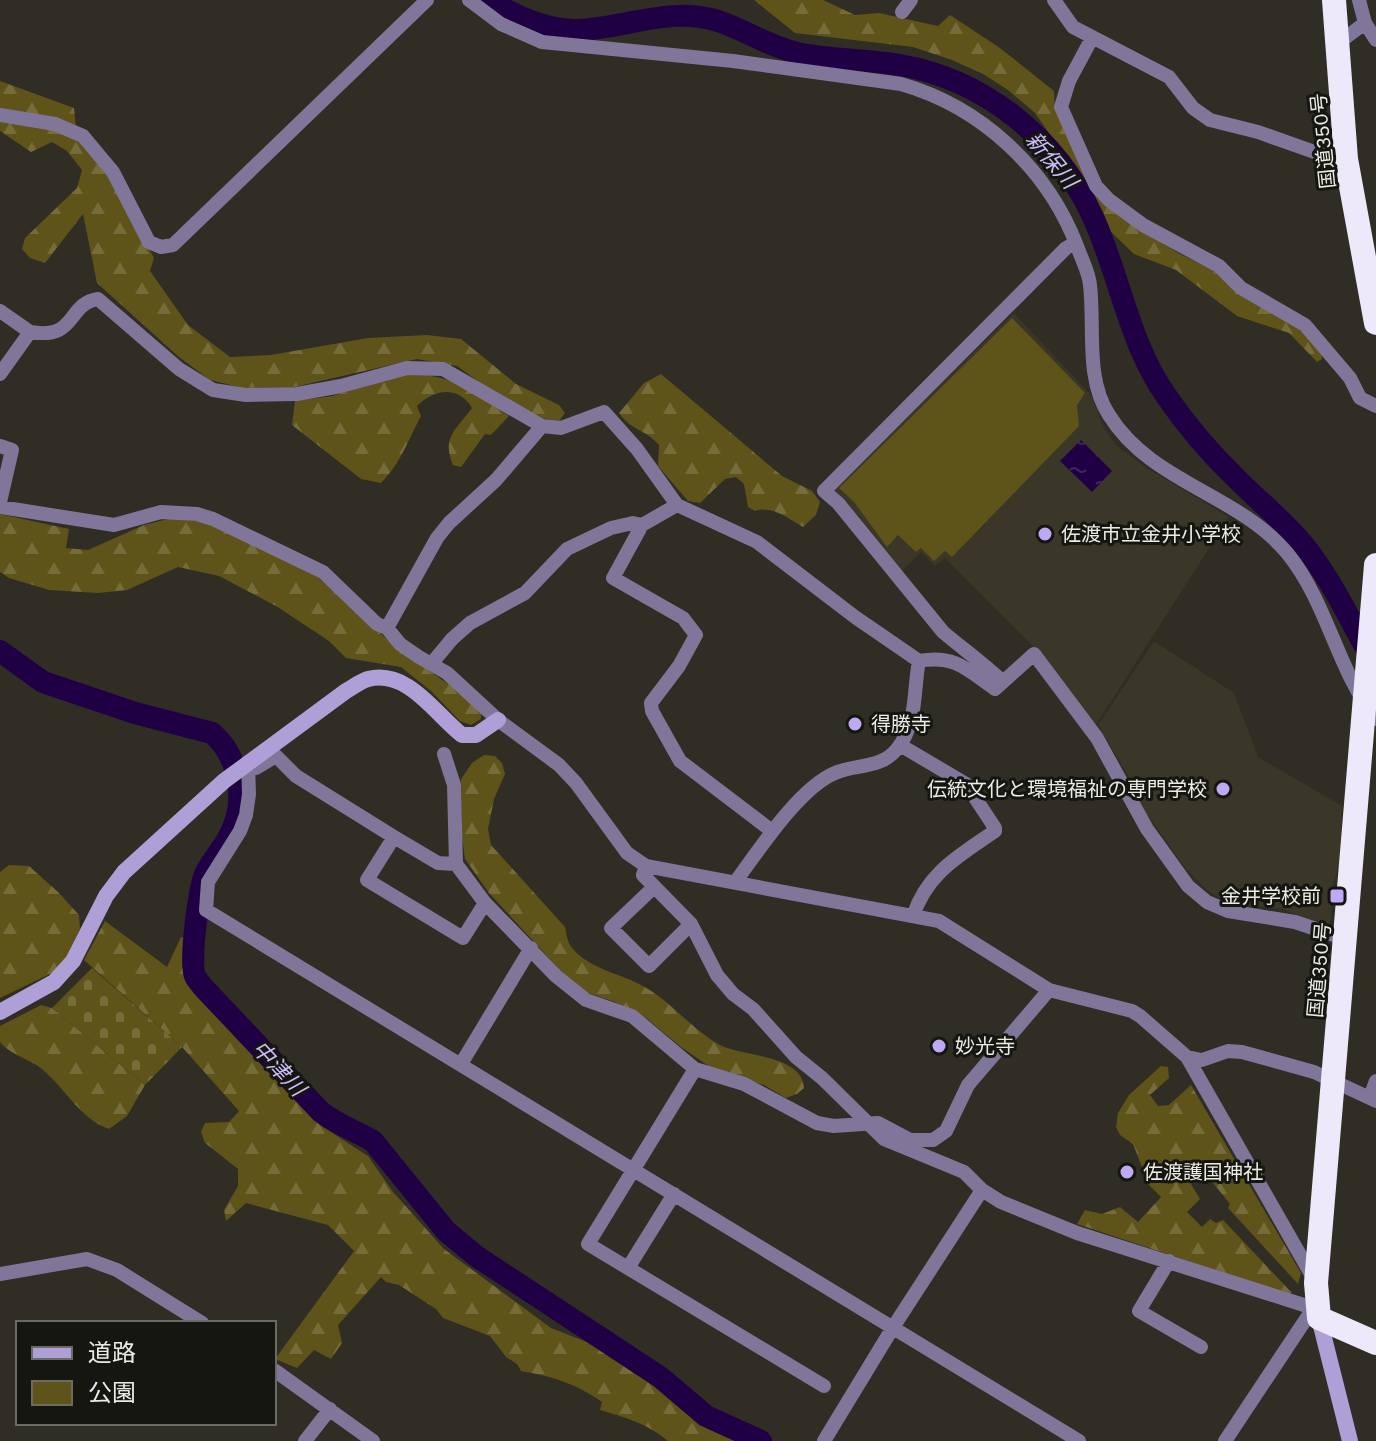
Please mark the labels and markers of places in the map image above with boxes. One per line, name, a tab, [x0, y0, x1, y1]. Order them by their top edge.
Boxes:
place label: 佐渡市立金井小学校	[1061, 522, 1241, 546]
marker: 佐渡市立金井小学校	[1036, 525, 1054, 543]
place label: 得勝寺	[871, 712, 931, 736]
marker: 得勝寺	[846, 715, 864, 733]
place label: 伝統文化と環境福祉の専門学校	[927, 777, 1207, 801]
marker: 伝統文化と環境福祉の専門学校	[1214, 780, 1232, 798]
place label: 金井学校前	[1221, 884, 1321, 908]
marker: 金井学校前	[1328, 887, 1346, 905]
place label: 妙光寺	[955, 1034, 1015, 1058]
marker: 妙光寺	[930, 1037, 948, 1055]
place label: 佐渡護国神社	[1143, 1160, 1263, 1184]
marker: 佐渡護国神社	[1118, 1163, 1136, 1181]

